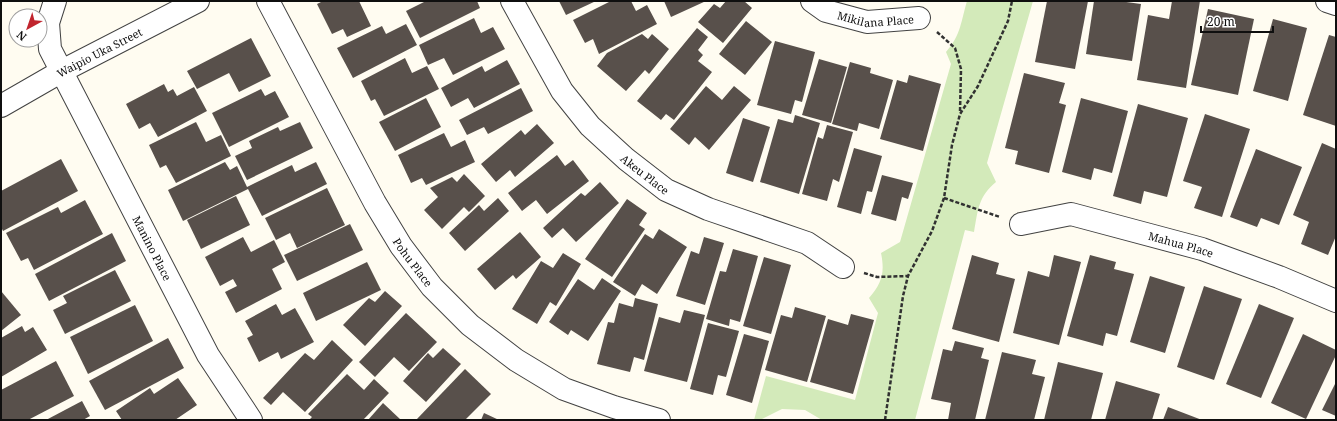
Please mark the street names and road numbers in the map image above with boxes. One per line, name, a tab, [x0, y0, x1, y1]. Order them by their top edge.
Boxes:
street label: Mikilana Place	[836, 7, 915, 30]
street label: Waipio Uka Street	[54, 24, 144, 80]
street label: Akeu Place	[618, 151, 673, 197]
street label: Manino Place	[130, 213, 176, 283]
street label: Mahua Place	[1147, 228, 1216, 260]
street label: Pohu Place	[390, 235, 437, 290]

